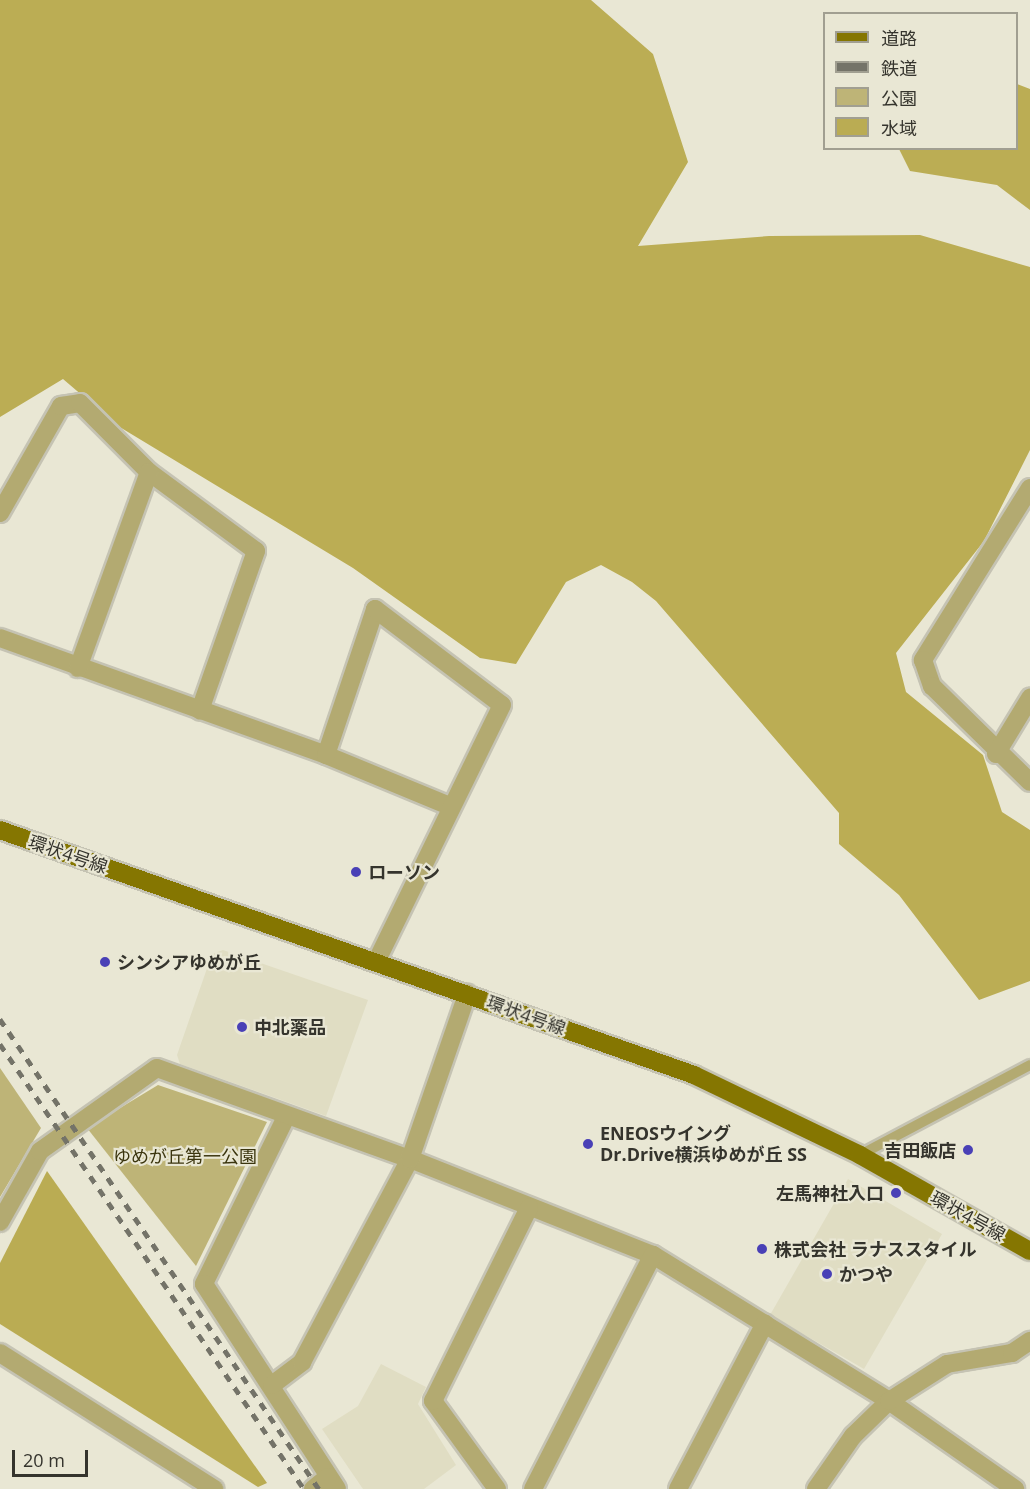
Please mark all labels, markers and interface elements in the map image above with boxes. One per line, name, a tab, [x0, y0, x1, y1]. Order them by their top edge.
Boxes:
legend	[823, 12, 1018, 150]
text: 道路	[881, 26, 917, 50]
text: 鉄道	[881, 56, 917, 80]
text: 公園	[881, 86, 917, 110]
text: 水域	[881, 116, 917, 140]
street label: 環状4号線	[26, 830, 110, 878]
place label: ローソン	[368, 861, 440, 883]
marker: ローソン	[349, 865, 363, 879]
place label: シンシアゆめが丘	[117, 951, 261, 973]
marker: シンシアゆめが丘	[98, 955, 112, 969]
street label: 環状4号線	[484, 991, 568, 1039]
place label: 中北薬品	[254, 1016, 326, 1038]
marker: 中北薬品	[235, 1020, 249, 1034]
place label: ENEOSウイング Dr.Drive横浜ゆめが丘 SS	[600, 1123, 807, 1166]
marker: ENEOSウイング Dr.Drive横浜ゆめが丘 SS	[581, 1137, 595, 1151]
place label: 吉田飯店	[884, 1139, 956, 1161]
marker: 吉田飯店	[961, 1143, 975, 1157]
park label: ゆめが丘第一公園	[113, 1145, 257, 1167]
place label: 左馬神社入口	[776, 1182, 884, 1204]
marker: 左馬神社入口	[889, 1186, 903, 1200]
street label: 環状4号線	[927, 1187, 1009, 1245]
place label: 株式会社 ラナススタイル	[774, 1238, 977, 1260]
marker: 株式会社 ラナススタイル	[755, 1242, 769, 1256]
place label: かつや	[839, 1263, 893, 1285]
marker: かつや	[820, 1267, 834, 1281]
scale bar	[15, 1438, 92, 1476]
text: 20 m	[23, 1448, 65, 1472]

